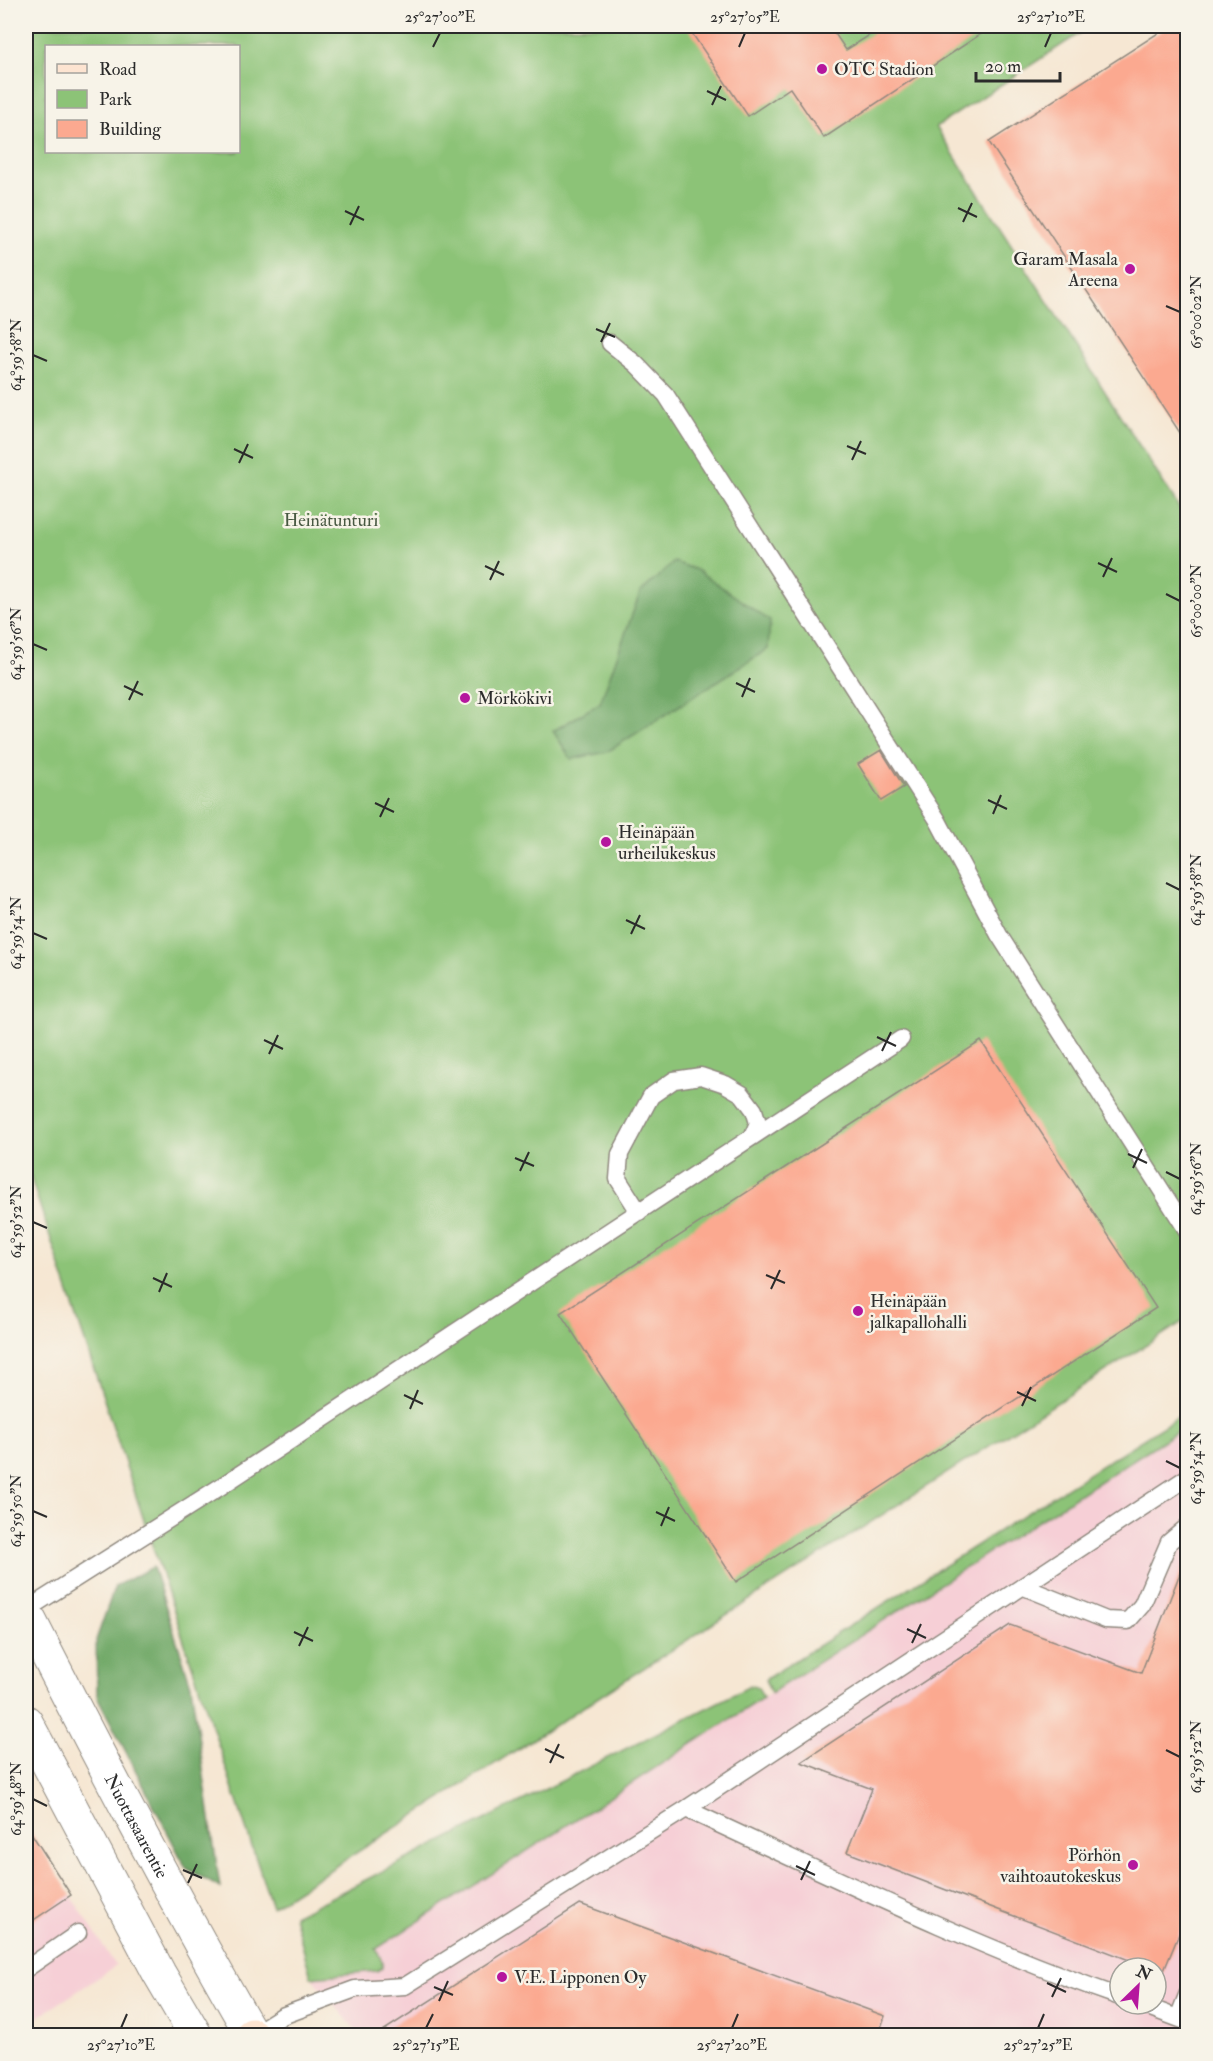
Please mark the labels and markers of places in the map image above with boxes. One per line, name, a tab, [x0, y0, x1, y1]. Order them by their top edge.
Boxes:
place label: OTC Stadion	[834, 58, 934, 81]
marker: OTC Stadion	[815, 62, 829, 76]
place label: Garam Masala Areena	[1013, 248, 1119, 292]
marker: Garam Masala Areena	[1123, 262, 1137, 276]
place label: Mörkökivi	[477, 687, 552, 710]
marker: Mörkökivi	[458, 691, 472, 705]
place label: Heinäpään urheilukeskus	[618, 821, 716, 865]
marker: Heinäpään urheilukeskus	[599, 835, 613, 849]
place label: Heinäpään jalkapallohalli	[867, 1290, 967, 1334]
marker: Heinäpään jalkapallohalli	[851, 1304, 865, 1318]
place label: Pörhön vaihtoautokeskus	[999, 1844, 1121, 1888]
marker: Pörhön vaihtoautokeskus	[1126, 1858, 1140, 1872]
place label: V.E. Lipponen Oy	[514, 1966, 647, 1989]
marker: V.E. Lipponen Oy	[495, 1970, 509, 1984]

